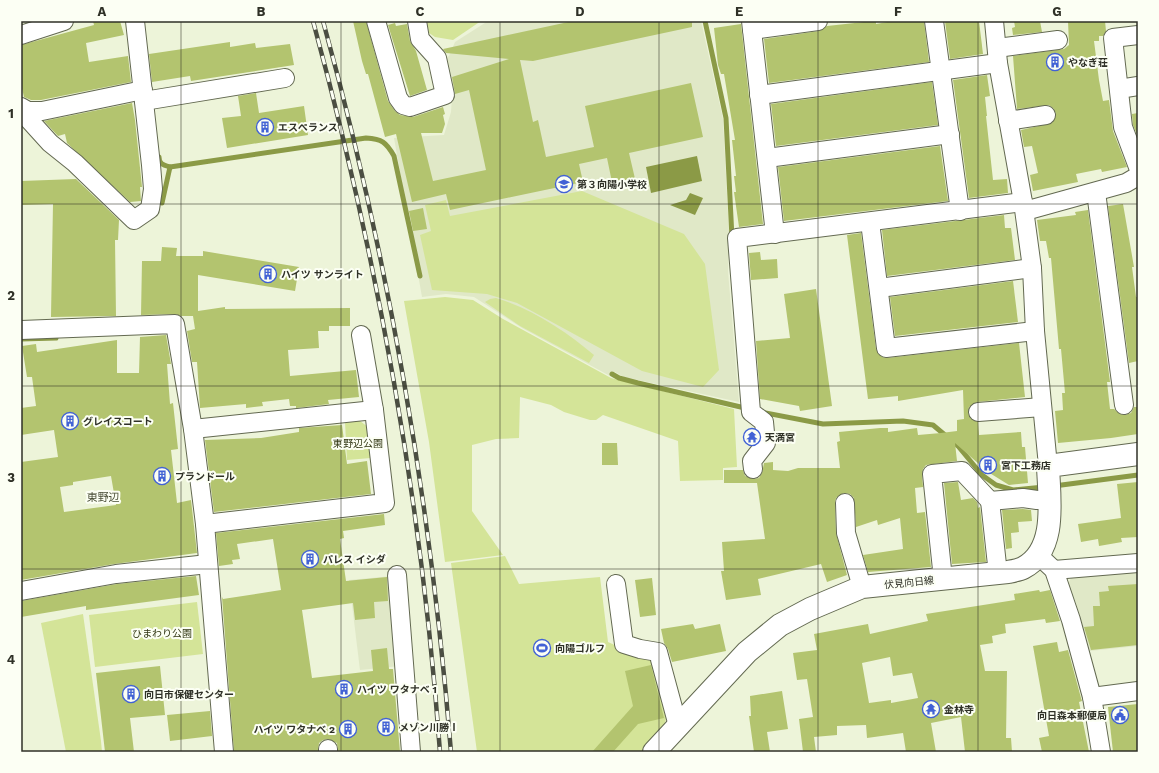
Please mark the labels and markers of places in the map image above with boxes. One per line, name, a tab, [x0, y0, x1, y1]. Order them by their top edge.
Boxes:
building icon: やなぎ荘	[1045, 52, 1065, 72]
place label: やなぎ荘	[1068, 57, 1108, 68]
building icon: エスぺランス	[255, 117, 275, 137]
place label: エスぺランス	[278, 122, 338, 133]
school or university icon: 第３向陽小学校	[554, 174, 574, 194]
place label: 第３向陽小学校	[577, 179, 647, 190]
building icon: ハイツ サンライト	[258, 264, 278, 284]
place label: ハイツ サンライト	[281, 269, 364, 280]
building icon: グレイスコート	[60, 411, 80, 431]
place label: グレイスコート	[83, 416, 153, 427]
temple icon: 天満宮	[742, 427, 762, 447]
place label: 天満宮	[765, 432, 795, 443]
building icon: 宮下工務店	[978, 455, 998, 475]
place label: 宮下工務店	[1001, 460, 1051, 471]
building icon: プランドール	[152, 466, 172, 486]
place label: プランドール	[175, 471, 235, 482]
building icon: パレス イシダ	[300, 549, 320, 569]
place label: パレス イシダ	[323, 554, 386, 565]
sports icon: 向陽ゴルフ	[532, 638, 552, 658]
place label: 向陽ゴルフ	[555, 643, 605, 654]
building icon: ハイツ ワタナベ 1	[334, 679, 354, 699]
building icon: 向日市保健センター	[121, 684, 141, 704]
place label: ハイツ ワタナベ 1	[357, 684, 437, 695]
place label: 向日市保健センター	[144, 689, 234, 700]
temple icon: 金林寺	[921, 699, 941, 719]
place label: 金林寺	[944, 704, 974, 715]
public building icon: 向日森本郵便局	[1110, 705, 1130, 725]
place label: 向日森本郵便局	[1037, 710, 1107, 721]
building icon: メゾン川勝Ⅰ	[376, 717, 396, 737]
building icon: ハイツ ワタナベ 2	[338, 719, 358, 739]
place label: メゾン川勝Ⅰ	[399, 722, 459, 733]
place label: ハイツ ワタナベ 2	[254, 724, 335, 735]

